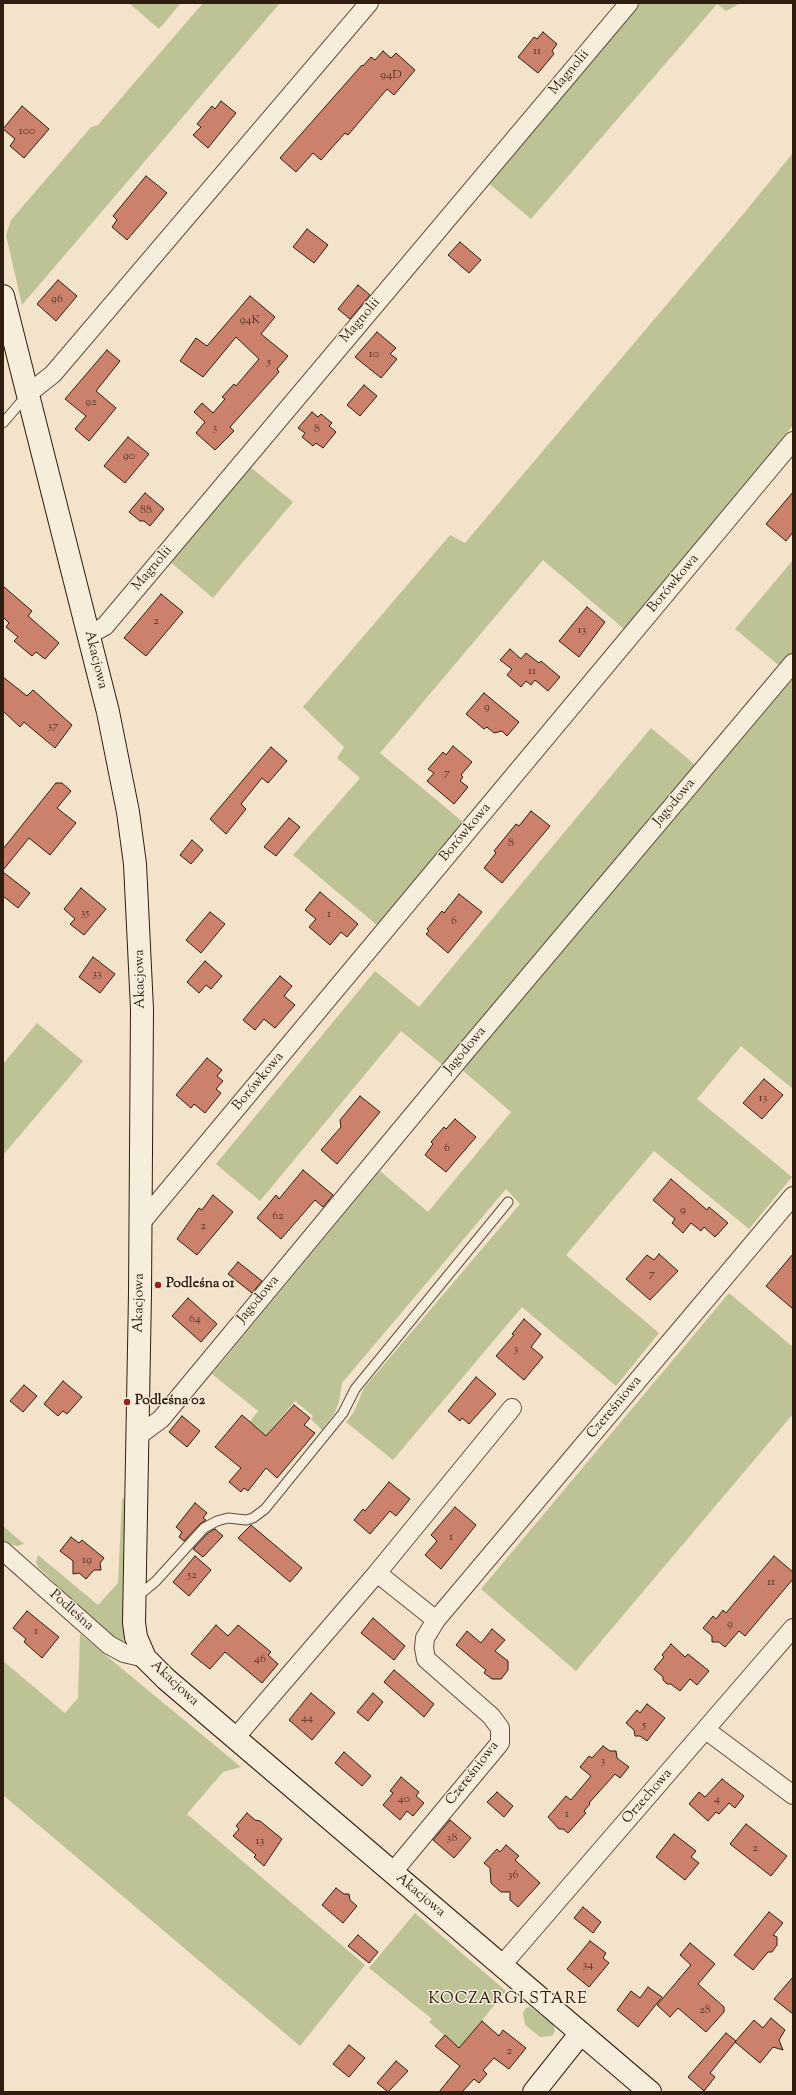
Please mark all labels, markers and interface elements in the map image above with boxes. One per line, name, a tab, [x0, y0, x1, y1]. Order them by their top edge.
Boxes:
house number: 11	[533, 45, 541, 59]
street label: Magnolii	[546, 47, 594, 99]
house number: 94D	[380, 69, 402, 83]
house number: 100	[19, 125, 35, 139]
house number: 96	[51, 293, 63, 307]
street label: Magnolii	[337, 295, 385, 347]
house number: 94K	[240, 314, 260, 328]
house number: 10	[369, 348, 379, 362]
house number: 5	[267, 356, 271, 370]
house number: 92	[85, 396, 97, 410]
house number: 3	[213, 422, 217, 436]
house number: 8	[314, 423, 320, 437]
house number: 90	[123, 450, 135, 464]
house number: 88	[140, 504, 152, 518]
street label: Magnolii	[129, 543, 177, 595]
street label: Borówkowa	[645, 551, 703, 617]
house number: 2	[153, 615, 159, 629]
house number: 13	[578, 624, 586, 638]
street label: Akacjowa	[80, 629, 110, 691]
house number: 11	[528, 665, 536, 679]
house number: 9	[484, 701, 490, 715]
house number: 37	[48, 720, 58, 734]
house number: 7	[444, 767, 450, 781]
street label: Jagodowa	[650, 776, 700, 830]
street label: Borówkowa	[437, 800, 495, 866]
house number: 8	[508, 837, 514, 851]
house number: 35	[81, 907, 89, 921]
house number: 1	[327, 908, 331, 922]
house number: 6	[451, 915, 457, 929]
street label: Akacjowa	[132, 949, 150, 1009]
house number: 33	[92, 968, 102, 982]
street label: Jagodowa	[441, 1024, 491, 1078]
street label: Borówkowa	[230, 1049, 288, 1115]
house number: 13	[759, 1092, 767, 1106]
house number: 6	[444, 1142, 450, 1156]
house number: 9	[680, 1204, 686, 1218]
house number: 62	[272, 1210, 284, 1224]
house number: 2	[200, 1220, 206, 1234]
house number: 7	[649, 1268, 655, 1282]
street label: Akacjowa	[131, 1273, 149, 1333]
street label: Jagodowa	[234, 1273, 284, 1327]
place label: Podleśna 01	[166, 1277, 234, 1293]
marker: Podleśna 01	[153, 1280, 163, 1290]
house number: 64	[189, 1313, 201, 1327]
house number: 3	[514, 1343, 518, 1357]
street label: Czereśniowa	[584, 1373, 646, 1443]
place label: Podleśna 02	[135, 1394, 205, 1410]
marker: Podleśna 02	[122, 1397, 132, 1407]
house number: 1	[449, 1531, 453, 1545]
house number: 19	[82, 1554, 92, 1568]
house number: 52	[187, 1569, 197, 1583]
house number: 11	[767, 1576, 775, 1590]
street label: Podleśna	[46, 1587, 96, 1635]
house number: 9	[727, 1618, 733, 1632]
house number: 1	[34, 1625, 38, 1639]
house number: 46	[254, 1653, 266, 1667]
street label: Akacjowa	[146, 1658, 202, 1710]
house number: 44	[301, 1712, 313, 1726]
house number: 5	[642, 1719, 646, 1733]
street label: Czereśniowa	[443, 1739, 503, 1809]
house number: 3	[601, 1755, 605, 1769]
street label: Orzechowa	[620, 1766, 676, 1828]
house number: 40	[398, 1793, 410, 1807]
house number: 4	[714, 1793, 720, 1807]
house number: 1	[565, 1808, 569, 1822]
house number: 38	[447, 1832, 457, 1846]
house number: 13	[256, 1835, 264, 1849]
house number: 2	[752, 1842, 758, 1856]
house number: 36	[508, 1869, 518, 1883]
street label: Akacjowa	[392, 1870, 448, 1922]
house number: 34	[583, 1959, 593, 1973]
district label: KOCZARGI STARE	[428, 1990, 588, 2010]
house number: 28	[699, 2004, 711, 2018]
house number: 2	[506, 2045, 512, 2059]

